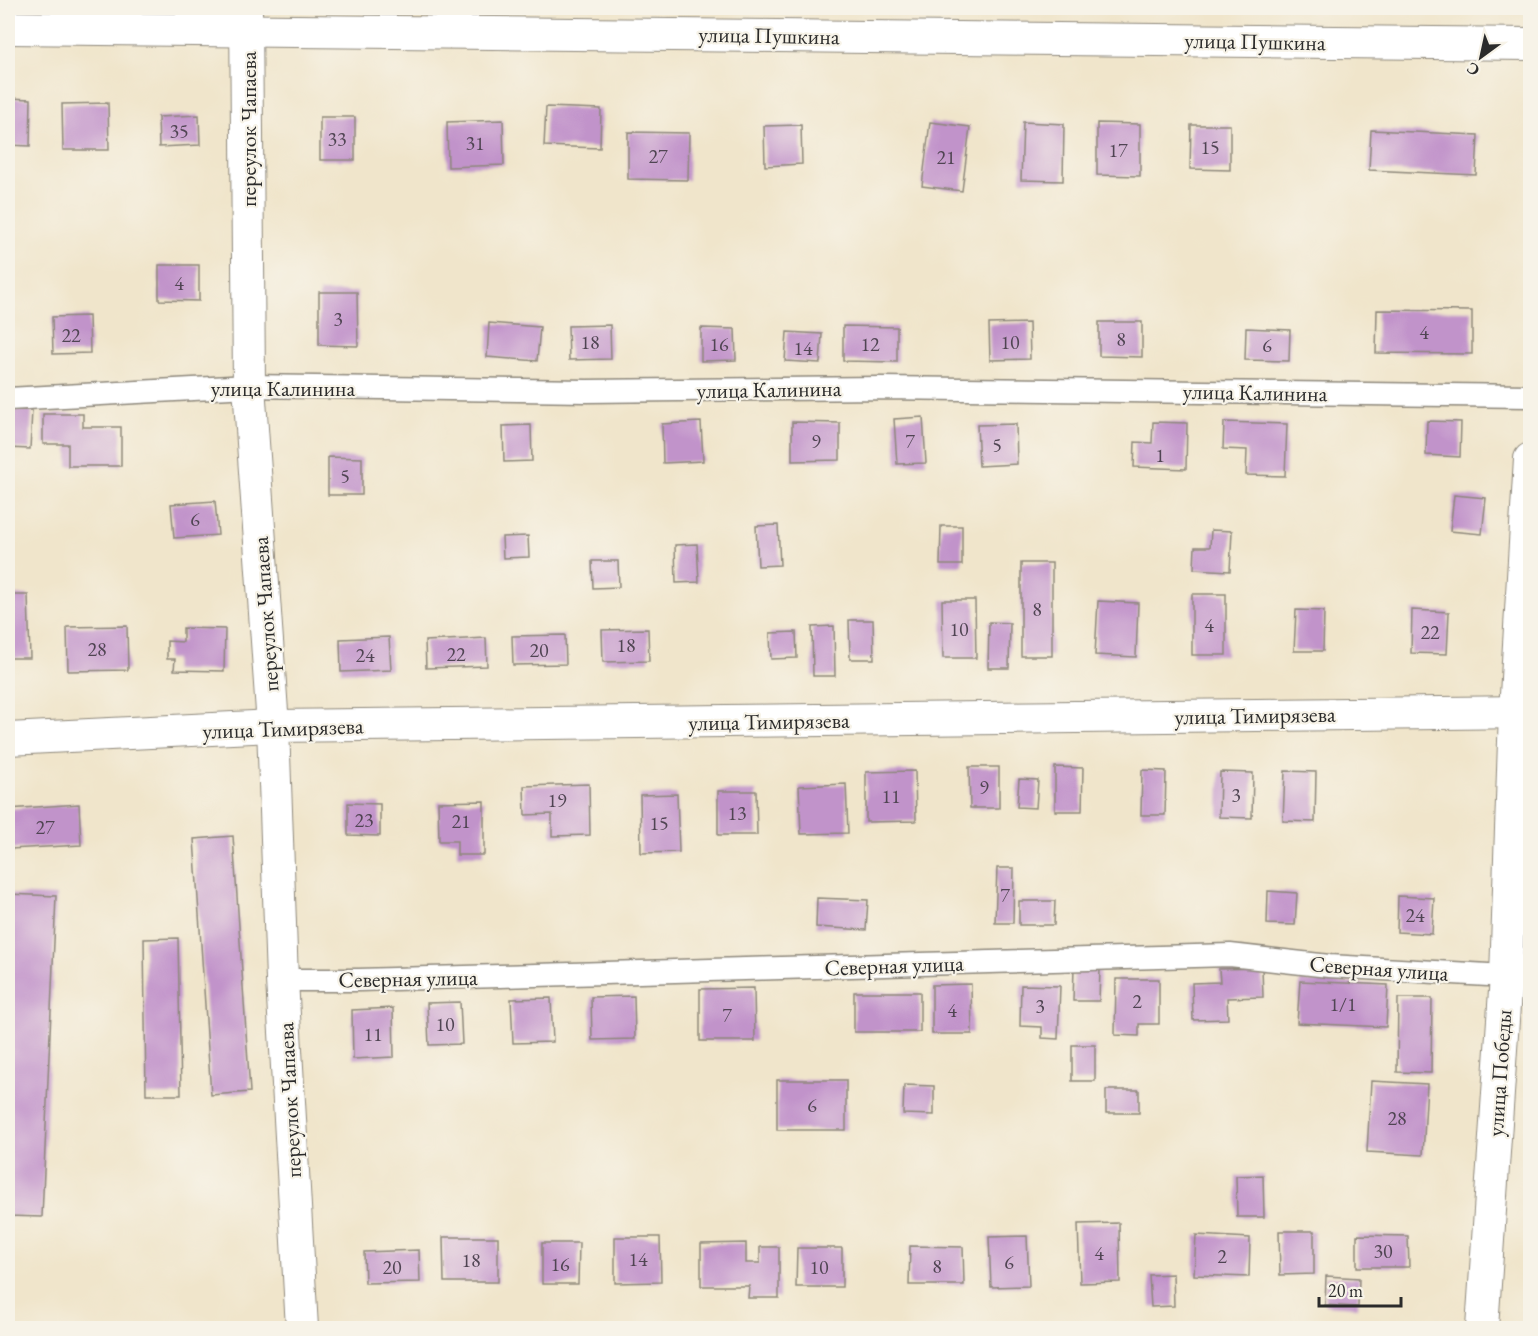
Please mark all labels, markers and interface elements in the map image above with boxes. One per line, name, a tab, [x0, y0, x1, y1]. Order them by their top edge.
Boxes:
street label: улица Пушкина	[698, 20, 840, 51]
street label: улица Пушкина	[1184, 26, 1326, 57]
north arrow	[1451, 27, 1511, 87]
street label: переулок Чапаева	[234, 51, 263, 207]
text: С	[1463, 57, 1484, 81]
house number: 35	[169, 118, 189, 144]
house number: 33	[327, 126, 347, 152]
house number: 31	[465, 130, 485, 156]
house number: 15	[1200, 134, 1220, 160]
house number: 17	[1108, 137, 1128, 163]
house number: 27	[648, 143, 668, 169]
house number: 21	[936, 144, 956, 170]
house number: 4	[174, 270, 184, 296]
house number: 3	[333, 306, 343, 332]
house number: 4	[1419, 319, 1429, 345]
house number: 22	[61, 322, 81, 348]
house number: 8	[1116, 326, 1126, 352]
house number: 18	[580, 329, 600, 355]
house number: 10	[1000, 329, 1020, 355]
house number: 16	[709, 331, 729, 357]
house number: 12	[860, 331, 880, 357]
house number: 6	[1262, 332, 1272, 358]
house number: 14	[793, 335, 813, 361]
street label: улица Калинина	[211, 374, 356, 403]
street label: улица Калинина	[696, 374, 842, 405]
street label: улица Калинина	[1182, 377, 1328, 408]
house number: 9	[811, 428, 821, 454]
house number: 7	[905, 428, 915, 454]
house number: 5	[992, 432, 1002, 458]
house number: 1	[1155, 442, 1165, 468]
house number: 5	[340, 463, 350, 489]
house number: 6	[190, 506, 200, 532]
street label: переулок Чапаева	[246, 535, 285, 692]
house number: 8	[1032, 596, 1042, 622]
house number: 4	[1204, 612, 1214, 638]
house number: 10	[949, 616, 969, 642]
house number: 22	[1420, 619, 1440, 645]
house number: 18	[616, 632, 636, 658]
house number: 28	[87, 636, 107, 662]
house number: 20	[529, 637, 549, 663]
house number: 22	[446, 641, 466, 667]
house number: 24	[355, 642, 375, 668]
street label: улица Тимирязева	[1174, 700, 1336, 731]
street label: улица Тимирязева	[688, 706, 850, 737]
street label: улица Тимирязева	[202, 711, 364, 746]
house number: 9	[979, 774, 989, 800]
house number: 3	[1231, 782, 1241, 808]
house number: 11	[881, 783, 901, 809]
house number: 19	[547, 787, 567, 813]
house number: 13	[727, 800, 747, 826]
house number: 23	[354, 807, 374, 833]
house number: 21	[451, 808, 471, 834]
house number: 15	[649, 810, 669, 836]
house number: 27	[35, 814, 55, 840]
house number: 7	[1000, 882, 1010, 908]
house number: 24	[1405, 902, 1425, 928]
street label: Северная улица	[824, 949, 964, 982]
street label: Северная улица	[1308, 949, 1450, 988]
street label: Северная улица	[338, 963, 478, 994]
house number: 2	[1132, 988, 1142, 1014]
house number: 1/1	[1329, 991, 1357, 1017]
house number: 3	[1035, 993, 1045, 1019]
house number: 4	[947, 997, 957, 1023]
house number: 7	[722, 1002, 732, 1028]
street label: улица Победы	[1481, 1009, 1518, 1138]
house number: 10	[435, 1011, 455, 1037]
street label: переулок Чапаева	[271, 1021, 308, 1178]
house number: 11	[363, 1021, 383, 1047]
house number: 6	[807, 1092, 817, 1118]
house number: 28	[1387, 1105, 1407, 1131]
house number: 30	[1373, 1238, 1393, 1264]
house number: 4	[1094, 1240, 1104, 1266]
house number: 2	[1217, 1243, 1227, 1269]
house number: 14	[628, 1246, 648, 1272]
house number: 18	[461, 1247, 481, 1273]
house number: 6	[1004, 1249, 1014, 1275]
house number: 16	[550, 1251, 570, 1277]
house number: 8	[932, 1253, 942, 1279]
house number: 20	[382, 1254, 402, 1280]
house number: 10	[809, 1254, 829, 1280]
scale bar	[1319, 1270, 1402, 1308]
text: 20 m	[1328, 1279, 1363, 1302]

